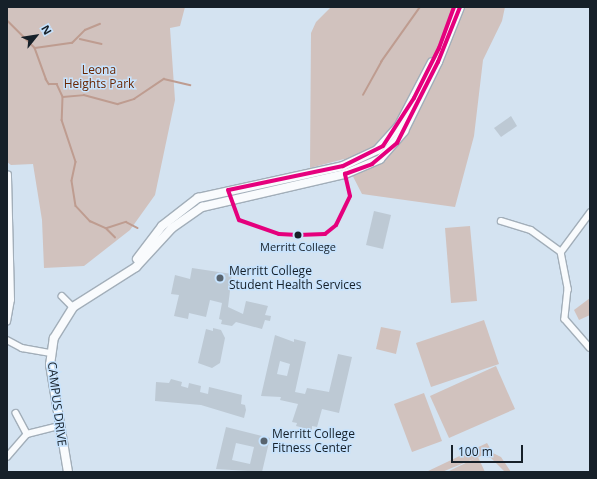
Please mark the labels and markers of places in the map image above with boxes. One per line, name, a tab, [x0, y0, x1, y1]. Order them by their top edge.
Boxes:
marker: Merritt College	[293, 230, 303, 240]
place label: Merritt College	[260, 240, 336, 254]
place label: Merritt College Student Health Services	[229, 264, 362, 292]
marker: Merritt College Student Health Services	[214, 272, 226, 284]
place label: Merritt College Fitness Center	[272, 427, 355, 455]
marker: Merritt College Fitness Center	[259, 436, 269, 446]

